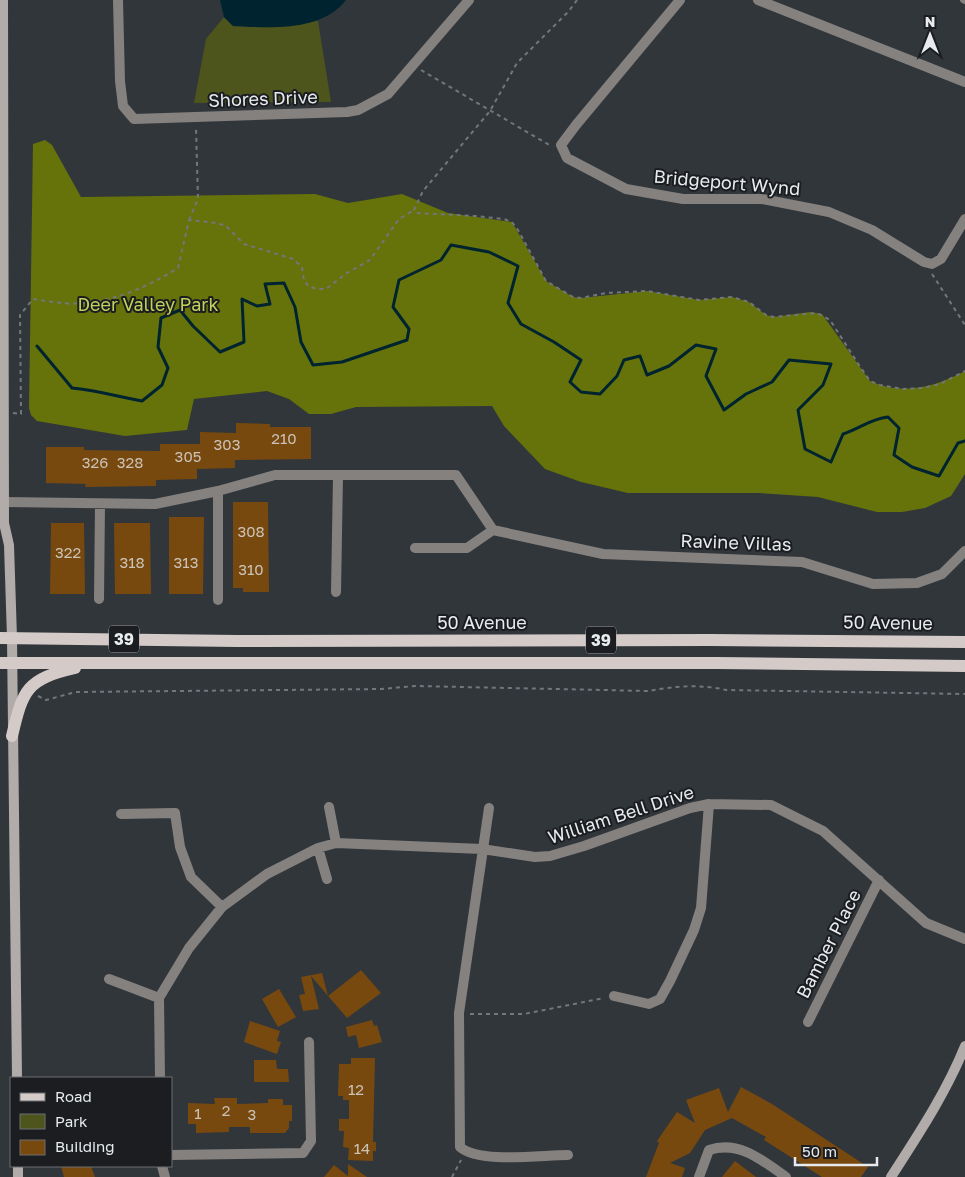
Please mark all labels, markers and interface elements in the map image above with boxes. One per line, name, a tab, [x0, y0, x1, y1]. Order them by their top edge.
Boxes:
north arrow	[905, 10, 955, 60]
text: N	[925, 13, 935, 30]
street label: Shores Drive	[208, 85, 318, 111]
street label: Bridgeport Wynd	[653, 165, 801, 199]
park label: Deer Valley Park	[77, 293, 219, 315]
house number: 210	[271, 429, 297, 447]
house number: 303	[214, 435, 240, 453]
house number: 305	[175, 447, 201, 465]
house number: 326	[82, 453, 108, 471]
house number: 328	[117, 453, 143, 471]
house number: 308	[237, 522, 265, 540]
street label: Ravine Villas	[680, 529, 792, 555]
house number: 322	[55, 543, 81, 561]
house number: 318	[119, 553, 145, 571]
house number: 313	[174, 553, 198, 571]
house number: 310	[238, 560, 264, 578]
street label: 50 Avenue	[843, 610, 933, 634]
street label: 50 Avenue	[437, 611, 527, 633]
road number: 39	[109, 626, 139, 652]
road number: 39	[586, 626, 616, 654]
street label: William Bell Drive	[545, 780, 696, 848]
street label: Bamber Place	[791, 885, 865, 1002]
legend	[10, 1077, 172, 1167]
house number: 12	[348, 1080, 364, 1098]
text: Road	[55, 1087, 92, 1105]
house number: 2	[222, 1101, 230, 1119]
house number: 1	[194, 1104, 202, 1122]
house number: 3	[248, 1105, 256, 1123]
text: Park	[55, 1112, 88, 1130]
scale bar	[795, 1134, 878, 1166]
text: Building	[55, 1137, 115, 1155]
house number: 14	[354, 1139, 370, 1157]
text: 50 m	[802, 1142, 837, 1160]

